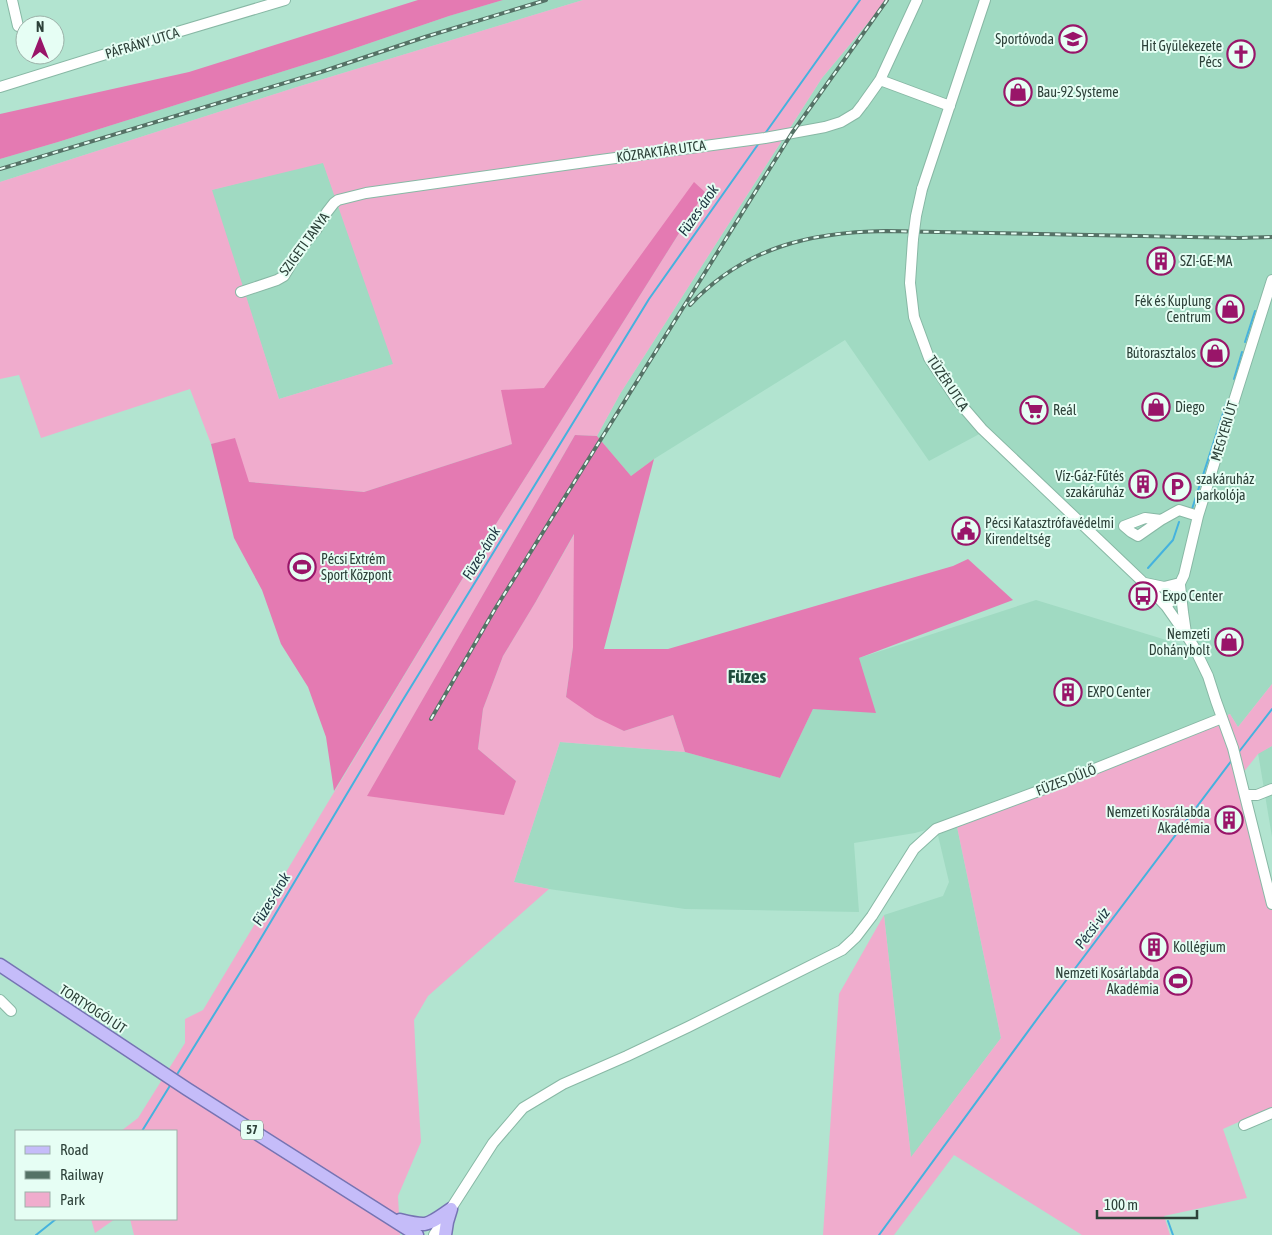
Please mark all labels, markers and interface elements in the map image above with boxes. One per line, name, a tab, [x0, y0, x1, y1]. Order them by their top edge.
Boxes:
north arrow	[15, 15, 65, 65]
text: N	[36, 19, 44, 35]
street label: PÁFRÁNY UTCA	[103, 24, 181, 62]
school or university icon: Sportóvoda	[1058, 24, 1088, 54]
place label: Sportóvoda	[995, 31, 1054, 47]
place label: Hit Gyülekezete Pécs	[1141, 38, 1222, 70]
church icon: Hit Gyülekezete Pécs	[1226, 39, 1256, 69]
shop icon: Bau-92 Systeme	[1003, 77, 1033, 107]
place label: Bau-92 Systeme	[1037, 84, 1119, 100]
street label: KÖZRAKTÁR UTCA	[615, 137, 707, 165]
water label: Füzes-árok	[674, 181, 722, 239]
street label: SZIGETI TANYA	[276, 209, 332, 279]
building icon: SZI-GE-MA	[1146, 246, 1176, 276]
place label: SZI-GE-MA	[1180, 253, 1233, 269]
place label: Fék és Kuplung Centrum	[1135, 293, 1211, 325]
shop icon: Fék és Kuplung Centrum	[1215, 294, 1245, 324]
shop icon: Bútorasztalos	[1200, 338, 1230, 368]
place label: Bútorasztalos	[1126, 345, 1196, 361]
street label: TÜZÉR UTCA	[924, 352, 972, 414]
shop icon: Diego	[1141, 392, 1171, 422]
supermarket icon: Reál	[1019, 395, 1049, 425]
place label: Diego	[1175, 399, 1205, 415]
street label: MEGYERI ÚT	[1207, 399, 1241, 463]
place label: Reál	[1053, 402, 1077, 418]
place label: Víz-Gáz-Fűtés szakáruház	[1055, 468, 1124, 500]
building icon: Víz-Gáz-Fűtés szakáruház	[1128, 469, 1158, 499]
place label: szakáruház parkolója	[1196, 471, 1254, 503]
parking icon: szakáruház parkolója	[1162, 472, 1192, 502]
place label: Pécsi Katasztrófavédelmi Kirendeltség	[985, 515, 1114, 547]
public building icon: Pécsi Katasztrófavédelmi Kirendeltség	[951, 516, 981, 546]
water label: Füzes-árok	[459, 523, 504, 583]
place label: Pécsi Extrém Sport Központ	[321, 551, 392, 583]
sports icon: Pécsi Extrém Sport Központ	[287, 552, 317, 582]
bus stop icon: Expo Center	[1128, 581, 1158, 611]
place label: Expo Center	[1162, 588, 1223, 604]
place label: Nemzeti Dohánybolt	[1149, 626, 1210, 658]
shop icon: Nemzeti Dohánybolt	[1214, 627, 1244, 657]
district label: Füzes	[728, 665, 767, 687]
building icon: EXPO Center	[1053, 677, 1083, 707]
place label: EXPO Center	[1087, 684, 1151, 700]
street label: FÜZES DŰLŐ	[1034, 761, 1098, 799]
place label: Nemzeti Kosrálabda Akadémia	[1106, 804, 1210, 836]
building icon: Nemzeti Kosrálabda Akadémia	[1214, 805, 1244, 835]
water label: Füzes-árok	[249, 869, 294, 929]
water label: Pécsi-víz	[1071, 904, 1113, 952]
building icon: Kollégium	[1139, 932, 1169, 962]
place label: Kollégium	[1173, 939, 1226, 955]
place label: Nemzeti Kosárlabda Akadémia	[1055, 965, 1159, 997]
sports icon: Nemzeti Kosárlabda Akadémia	[1163, 966, 1193, 996]
street label: TORTYOGÓI ÚT	[56, 981, 130, 1037]
road number: 57	[241, 1120, 263, 1140]
legend	[15, 1130, 178, 1220]
text: Road	[60, 1141, 89, 1158]
text: Railway	[60, 1166, 104, 1183]
scale bar	[1097, 1188, 1197, 1220]
text: Park	[60, 1191, 85, 1208]
text: 100 m	[1104, 1196, 1138, 1213]

